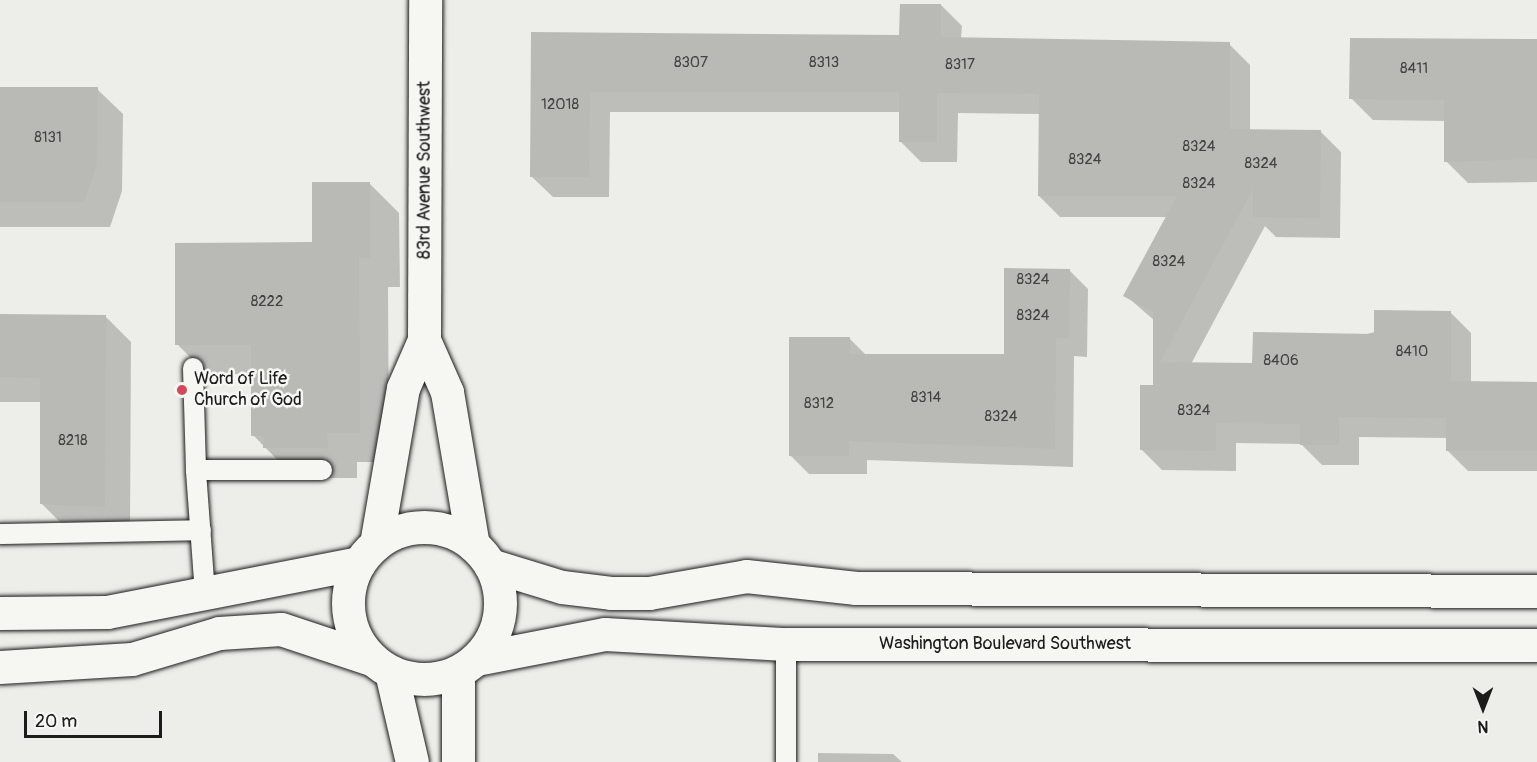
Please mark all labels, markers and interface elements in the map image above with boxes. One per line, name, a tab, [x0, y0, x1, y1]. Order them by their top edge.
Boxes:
house number: 8307	[674, 54, 708, 72]
house number: 8313	[809, 54, 839, 72]
house number: 8317	[945, 56, 975, 74]
house number: 8411	[1400, 60, 1428, 78]
street label: 83rd Avenue Southwest	[414, 81, 436, 259]
house number: 12018	[541, 96, 579, 114]
house number: 8131	[34, 129, 62, 147]
house number: 8324	[1182, 138, 1216, 156]
house number: 8324	[1068, 151, 1102, 169]
house number: 8324	[1244, 155, 1278, 173]
house number: 8324	[1182, 175, 1216, 193]
house number: 8324	[1152, 253, 1186, 271]
house number: 8324	[1016, 271, 1050, 289]
house number: 8222	[251, 293, 283, 311]
house number: 8324	[1016, 307, 1050, 325]
house number: 8410	[1396, 343, 1428, 361]
house number: 8406	[1263, 352, 1299, 370]
place label: Word of Life Church of God	[194, 369, 302, 412]
marker: Word of Life Church of God	[175, 383, 189, 397]
house number: 8314	[911, 389, 941, 407]
house number: 8312	[804, 395, 834, 413]
house number: 8324	[1177, 402, 1211, 420]
house number: 8324	[984, 408, 1018, 426]
house number: 8218	[58, 432, 88, 450]
street label: Washington Boulevard Southwest	[879, 633, 1131, 655]
north arrow	[1453, 678, 1513, 738]
scale bar	[27, 699, 165, 737]
text: 20 m	[35, 710, 77, 733]
text: N	[1478, 716, 1488, 736]

